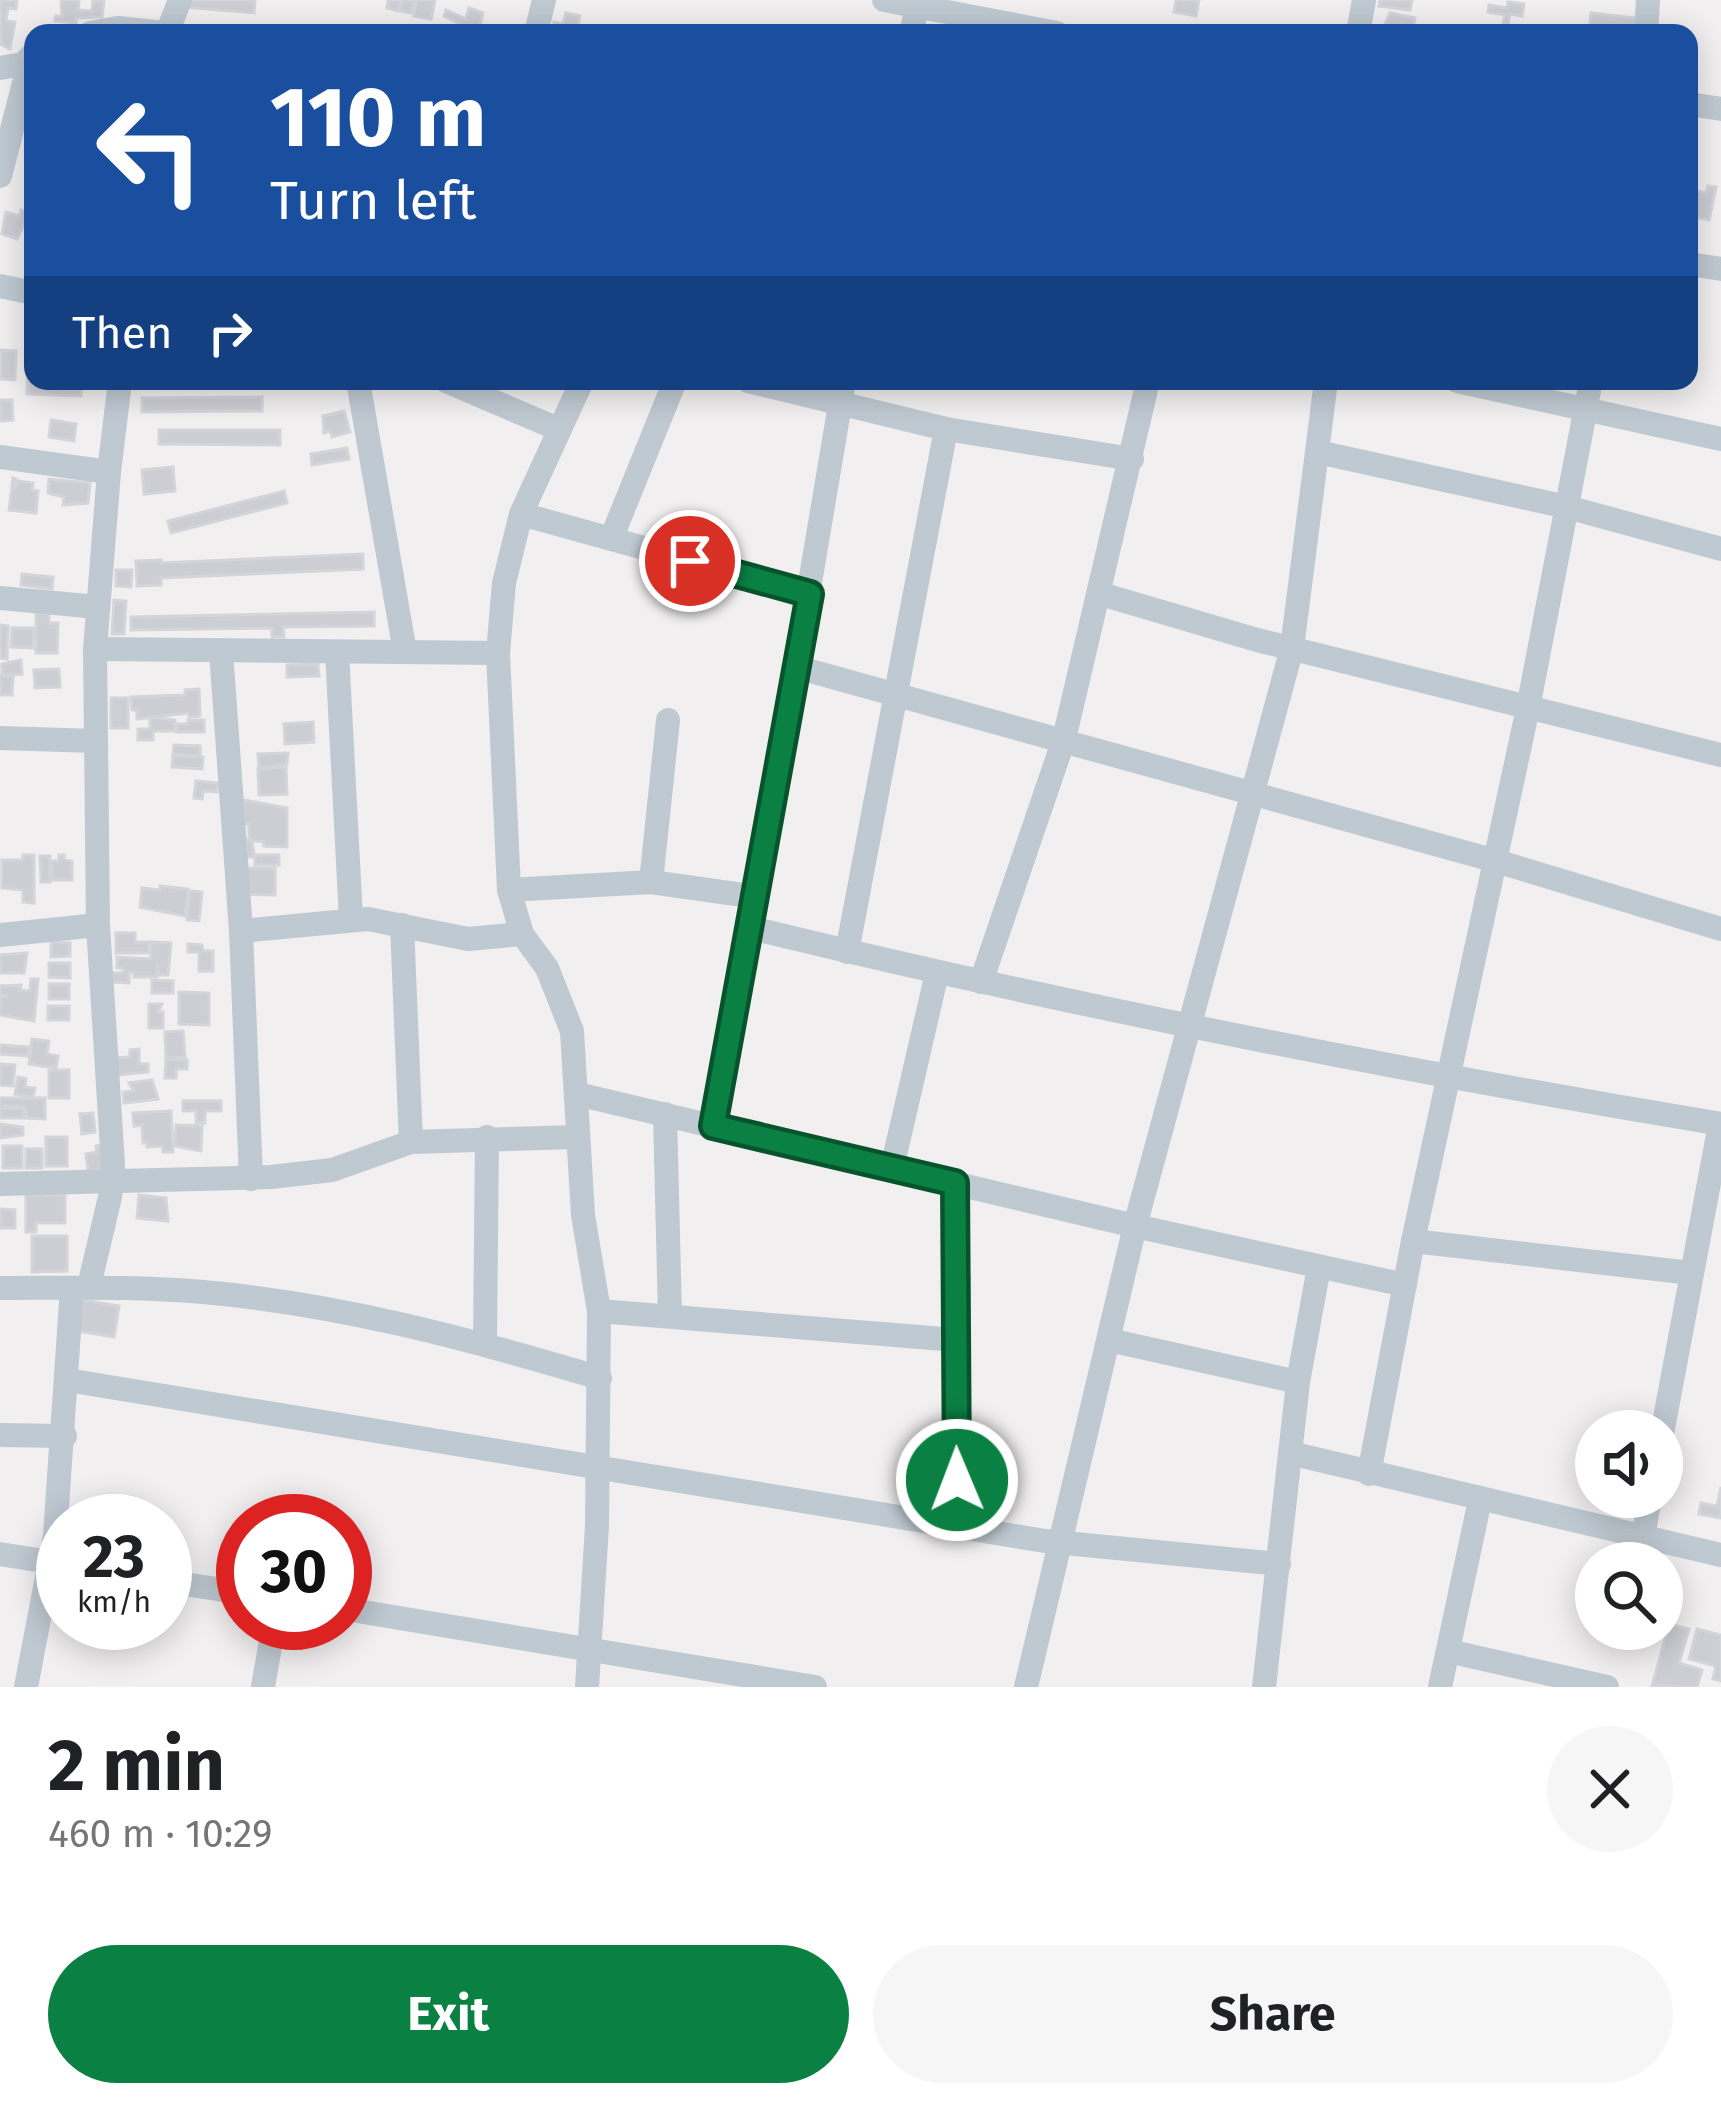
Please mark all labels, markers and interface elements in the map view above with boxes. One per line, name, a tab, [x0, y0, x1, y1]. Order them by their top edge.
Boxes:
text: 110 m	[270, 67, 486, 168]
icon: left	[72, 72, 228, 228]
text: Turn left	[270, 169, 477, 233]
icon: right	[197, 300, 263, 366]
text: Then	[72, 306, 173, 360]
pin	[639, 510, 741, 612]
icon: arrive	[657, 528, 723, 594]
map controls	[1575, 1410, 1683, 1650]
button: sound	[1575, 1410, 1683, 1518]
position arrow	[894, 1417, 1020, 1543]
speed limit sign: 30	[216, 1494, 372, 1650]
text: 23	[83, 1521, 145, 1593]
button: search	[1575, 1542, 1683, 1650]
text: km/h	[77, 1584, 151, 1620]
text: 2 min	[48, 1723, 225, 1809]
button: close	[1547, 1726, 1673, 1852]
text: 460 m · 10:29	[48, 1811, 272, 1857]
button: Exit	[48, 1945, 849, 2083]
button: Share	[873, 1945, 1673, 2083]

